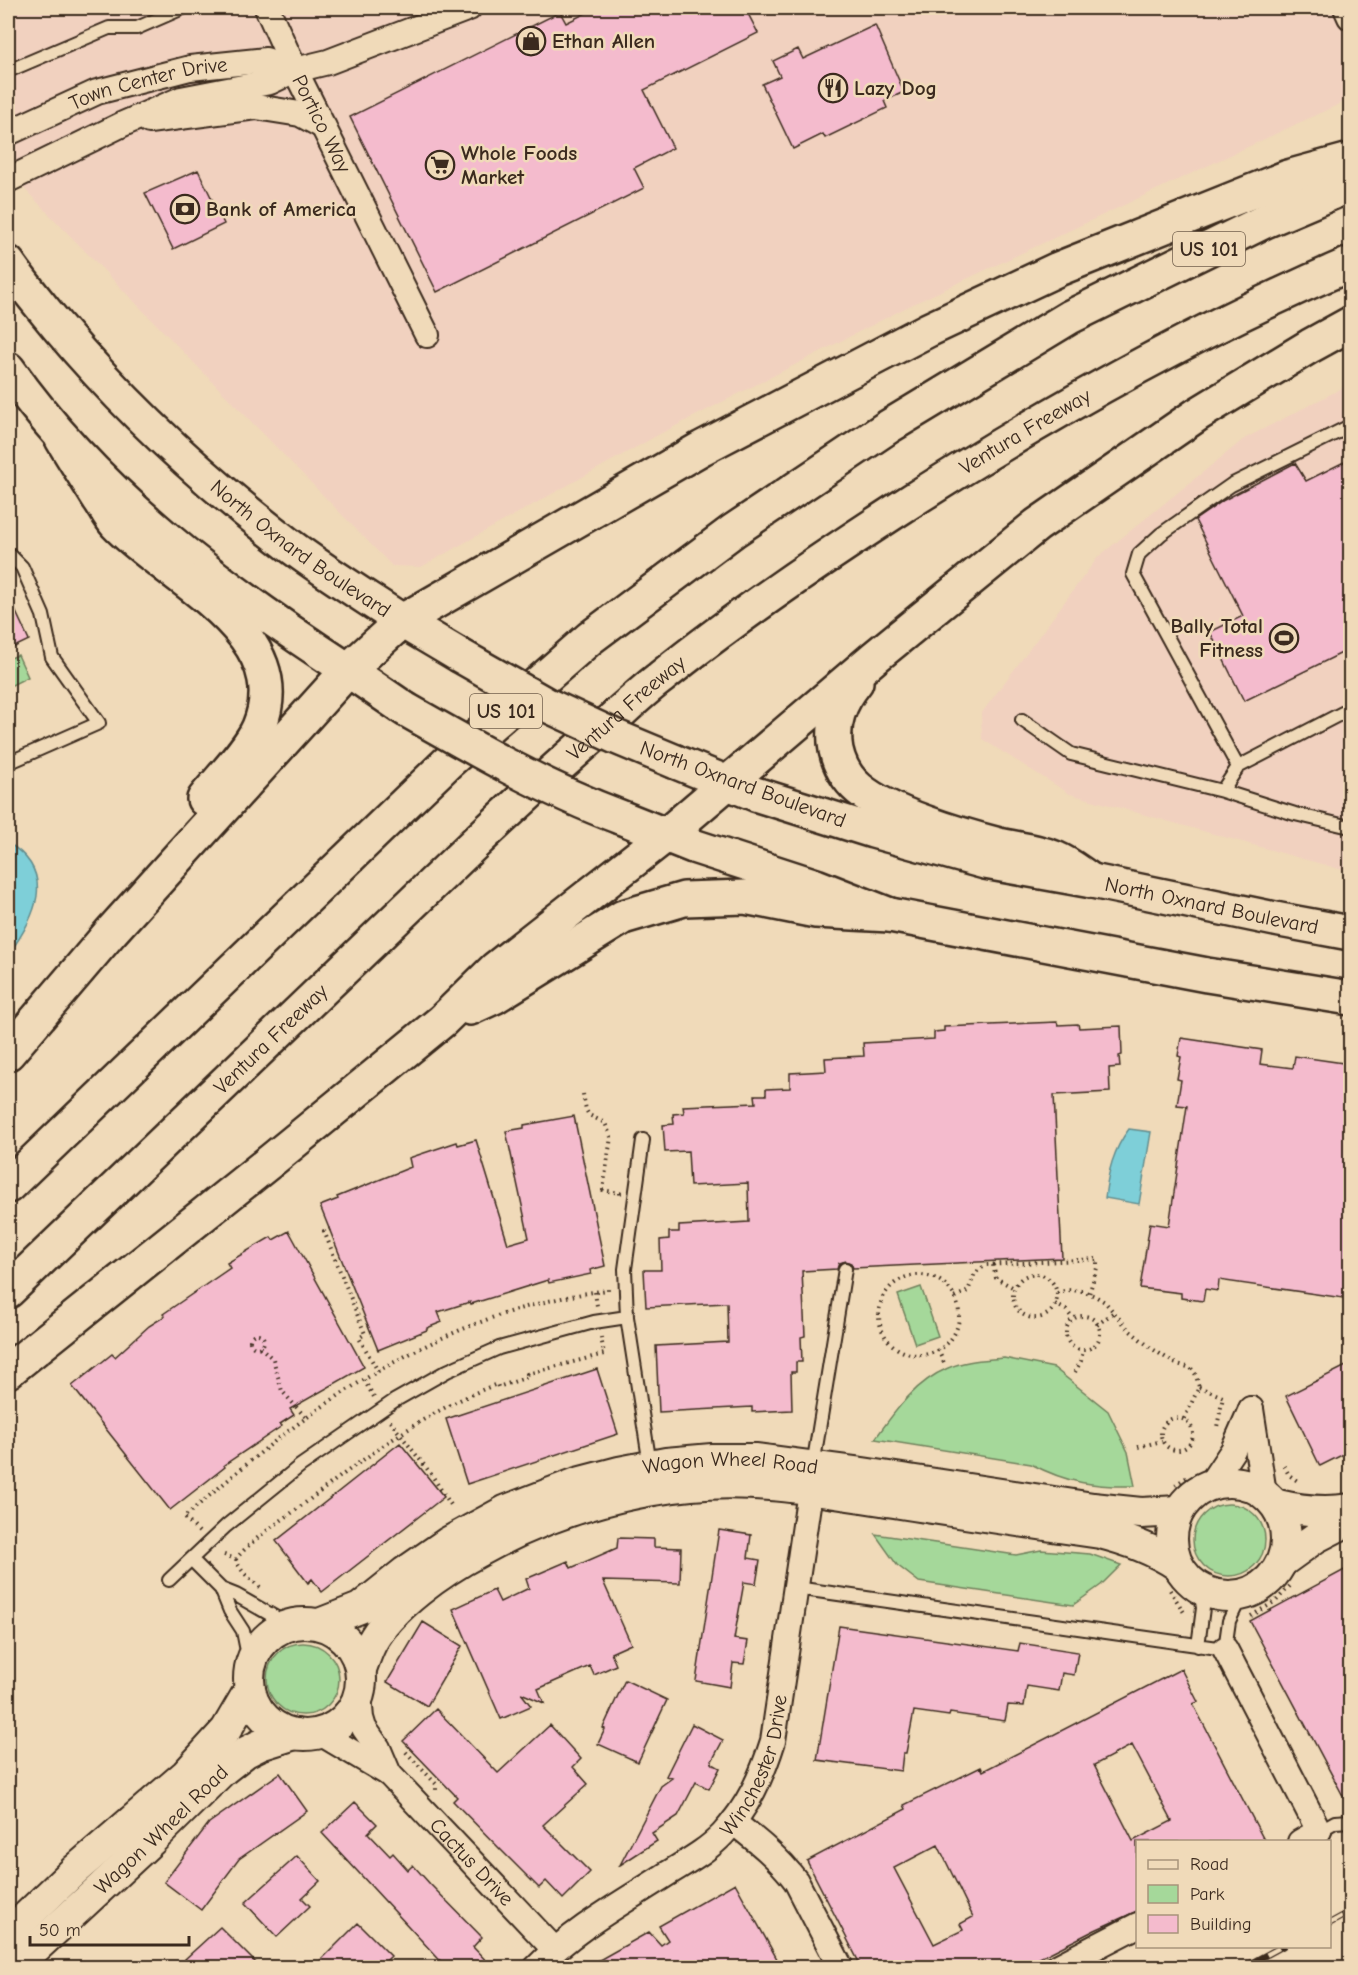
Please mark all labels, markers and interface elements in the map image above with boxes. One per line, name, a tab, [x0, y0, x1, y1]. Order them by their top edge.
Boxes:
shop icon: Ethan Allen	[515, 25, 547, 57]
place label: Ethan Allen	[552, 29, 655, 53]
street label: Town Center Drive	[65, 52, 228, 115]
street label: Portico Way	[287, 71, 356, 177]
restaurant icon: Lazy Dog	[817, 72, 849, 104]
place label: Lazy Dog	[854, 76, 937, 100]
place label: Whole Foods Market	[461, 141, 577, 189]
supermarket icon: Whole Foods Market	[424, 149, 456, 181]
bank icon: Bank of America	[169, 193, 201, 225]
place label: Bank of America	[206, 197, 356, 221]
road number: US 101	[1173, 232, 1245, 266]
street label: Ventura Freeway	[955, 383, 1095, 479]
street label: North Oxnard Boulevard	[206, 475, 395, 622]
place label: Bally Total Fitness	[1170, 614, 1263, 662]
sports icon: Bally Total Fitness	[1268, 622, 1300, 654]
street label: Ventura Freeway	[562, 650, 691, 765]
road number: US 101	[470, 694, 542, 728]
street label: North Oxnard Boulevard	[637, 736, 849, 832]
street label: North Oxnard Boulevard	[1103, 872, 1320, 939]
street label: Ventura Freeway	[209, 979, 333, 1099]
street label: Wagon Wheel Road	[641, 1447, 819, 1479]
street label: Winchester Drive	[715, 1693, 792, 1841]
street label: Wagon Wheel Road	[89, 1760, 233, 1899]
street label: Cactus Drive	[425, 1813, 519, 1911]
legend	[1136, 1840, 1331, 1948]
text: Road	[1190, 1854, 1229, 1875]
text: Park	[1190, 1884, 1225, 1905]
scale bar	[30, 1909, 189, 1947]
text: Building	[1190, 1914, 1252, 1935]
text: 50 m	[39, 1920, 81, 1941]

